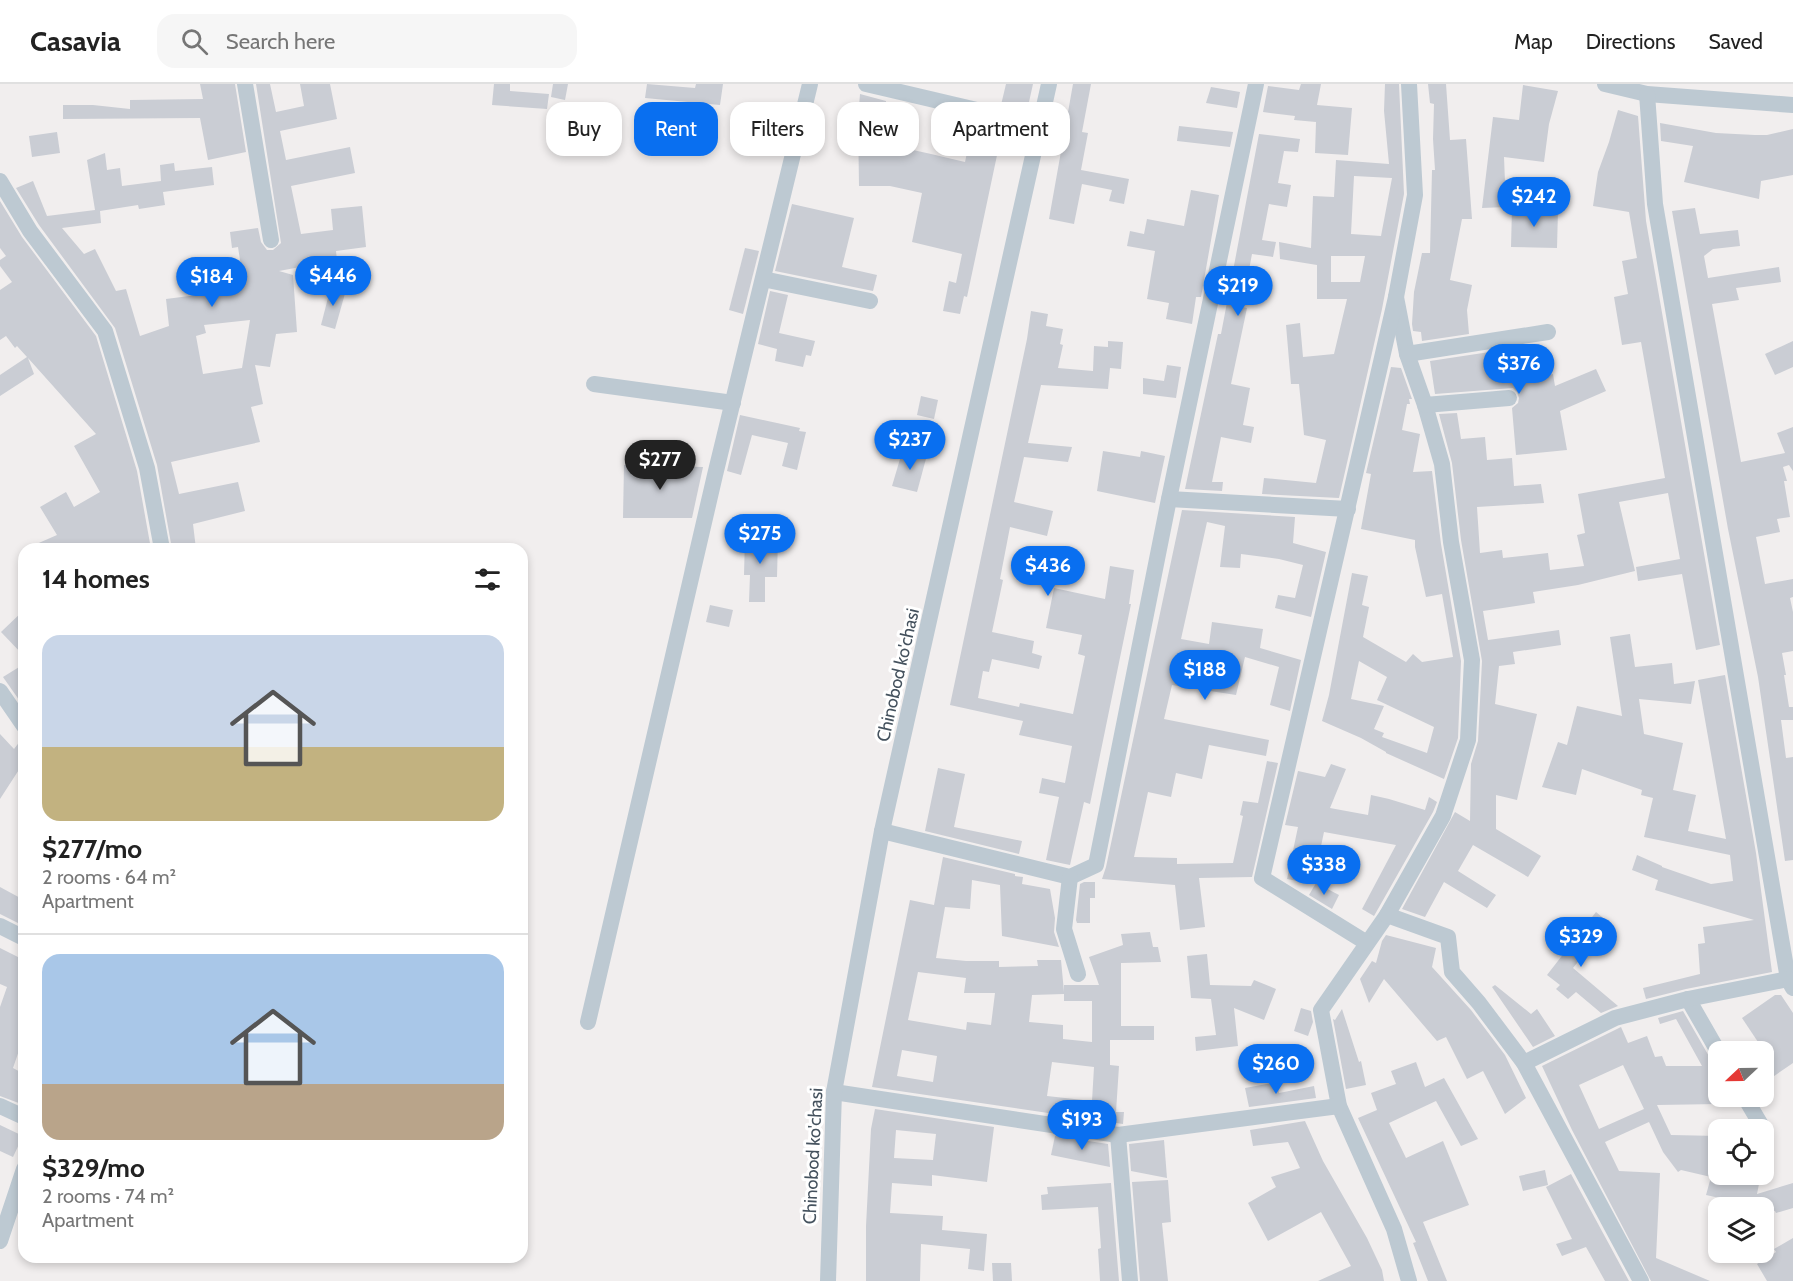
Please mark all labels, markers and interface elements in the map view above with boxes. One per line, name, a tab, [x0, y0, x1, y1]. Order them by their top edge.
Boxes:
search box	[157, 14, 577, 68]
text: Casavia	[30, 24, 121, 58]
icon: search	[178, 25, 211, 58]
text: Search here	[226, 28, 335, 55]
text: Map	[1514, 29, 1553, 54]
text: Directions	[1586, 29, 1675, 54]
text: Saved	[1708, 29, 1763, 54]
chip: Buy	[546, 102, 622, 156]
chip: Rent	[634, 102, 718, 156]
chip: Filters	[730, 102, 825, 156]
chip: New	[837, 102, 919, 156]
chip: Apartment	[931, 102, 1070, 156]
pin: $242	[1498, 177, 1570, 228]
text: $242	[1511, 184, 1557, 208]
pin: $446	[297, 256, 369, 307]
pin: $184	[176, 257, 248, 308]
text: $446	[309, 263, 357, 287]
text: $184	[190, 264, 234, 288]
pin: $219	[1202, 266, 1274, 317]
text: $219	[1218, 273, 1258, 297]
pin: $376	[1483, 344, 1555, 395]
text: $376	[1497, 351, 1541, 375]
pin: $237	[874, 420, 946, 471]
text: $237	[888, 427, 932, 451]
pin: $277	[624, 440, 696, 491]
text: $277	[639, 447, 681, 471]
pin: $275	[724, 514, 796, 565]
text: $275	[738, 521, 782, 545]
pin: $436	[1012, 546, 1084, 597]
text: $436	[1025, 553, 1071, 577]
text: 14 homes	[42, 563, 150, 595]
icon: filters	[471, 563, 504, 596]
street label: Chinobod ko'chasi	[872, 606, 924, 744]
pin: $188	[1169, 650, 1241, 701]
text: $188	[1183, 657, 1227, 681]
icon: home	[219, 674, 327, 782]
text: $277/mo	[42, 833, 142, 865]
pin: $338	[1288, 845, 1360, 896]
text: $338	[1301, 852, 1347, 876]
text: 2 rooms · 64 m²	[42, 865, 176, 889]
text: Apartment	[42, 889, 134, 913]
pin: $329	[1545, 917, 1617, 968]
text: $329	[1559, 924, 1603, 948]
icon: home	[219, 993, 327, 1101]
north arrow	[1708, 1041, 1774, 1107]
map controls	[1708, 1041, 1774, 1263]
pin: $260	[1240, 1044, 1312, 1095]
text: $260	[1252, 1051, 1300, 1075]
street label: Chinobod ko'chasi	[798, 1087, 828, 1225]
pin: $193	[1046, 1100, 1118, 1151]
text: $193	[1062, 1107, 1103, 1131]
button: locate	[1708, 1119, 1774, 1185]
text: $329/mo	[42, 1152, 145, 1184]
text: 2 rooms · 74 m²	[42, 1184, 174, 1208]
button: layers	[1708, 1197, 1774, 1263]
text: Apartment	[42, 1208, 134, 1232]

